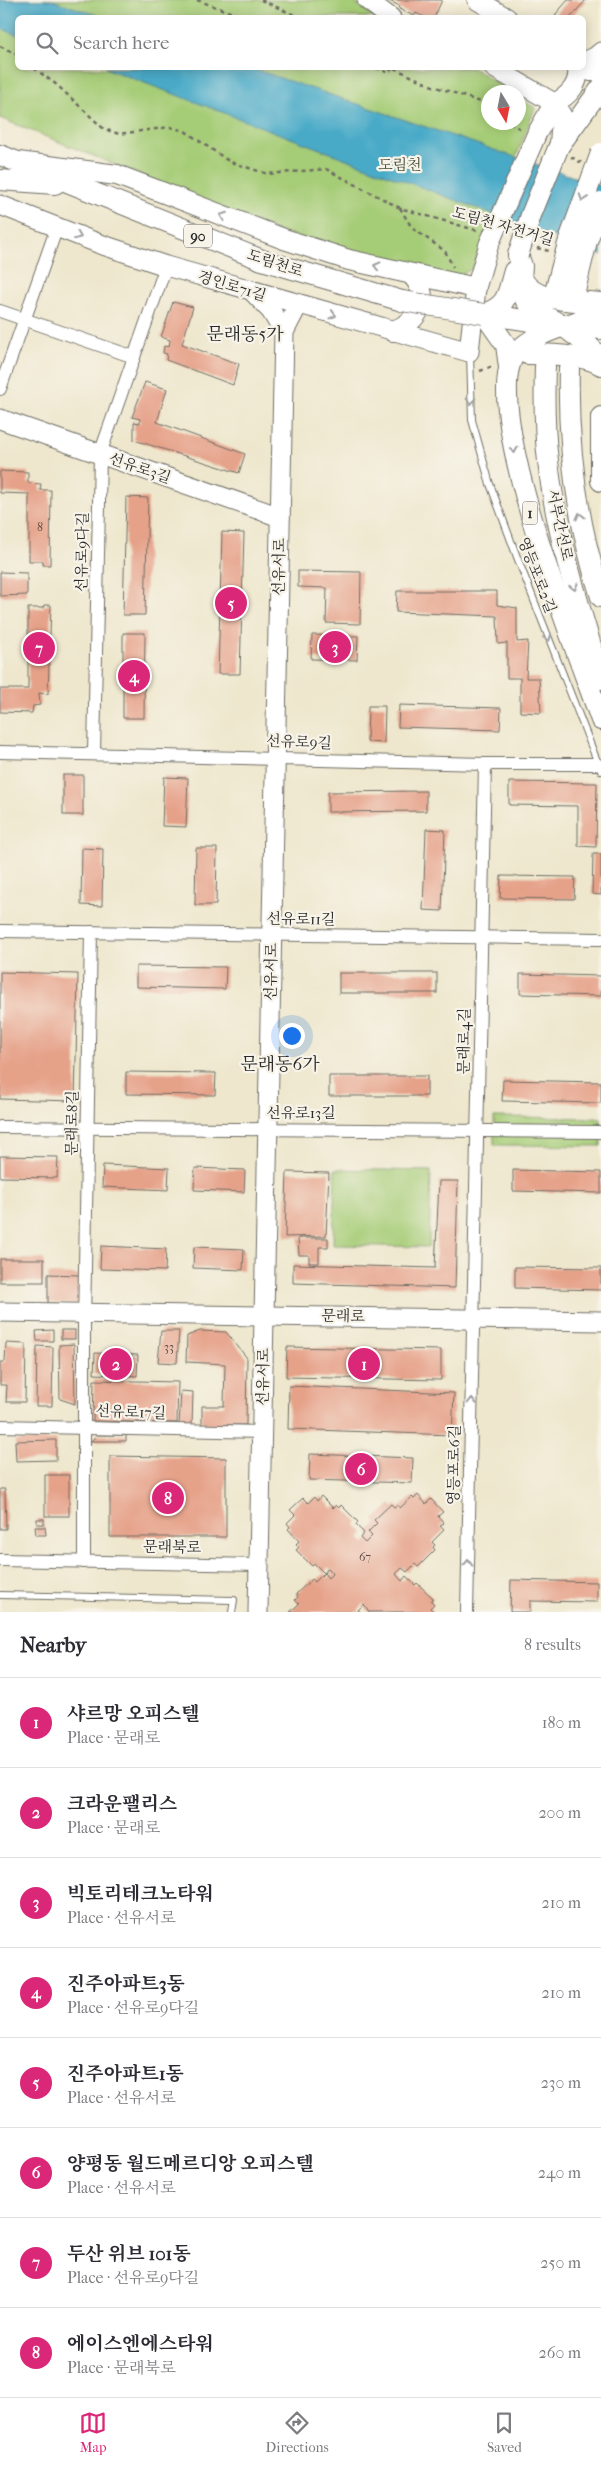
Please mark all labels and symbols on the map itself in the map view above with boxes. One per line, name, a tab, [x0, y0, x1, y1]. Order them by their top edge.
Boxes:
north arrow	[481, 85, 526, 130]
park label: 도림천	[378, 156, 422, 174]
one-way arrow	[579, 193, 589, 202]
street label: 도림천 자전거길	[450, 203, 556, 249]
one-way arrow	[219, 212, 228, 222]
road number: 90	[184, 225, 212, 248]
one-way arrow	[73, 229, 82, 240]
street label: 도림천로	[245, 245, 306, 281]
one-way arrow	[372, 261, 381, 272]
street label: 경인로71길	[196, 267, 268, 305]
one-way arrow	[329, 309, 337, 319]
district label: 문래동5가	[206, 324, 284, 345]
one-way arrow	[466, 397, 477, 405]
one-way arrow	[509, 445, 519, 454]
street label: 선유로3길	[107, 449, 173, 487]
street label: 서부간선로	[544, 488, 576, 563]
road number: 1	[522, 502, 538, 524]
street label: 선유로9다길	[72, 512, 92, 592]
one-way arrow	[575, 512, 586, 521]
house number: 8	[37, 520, 43, 534]
street label: 영등포로2길	[514, 534, 560, 616]
street label: 선유서로	[269, 537, 289, 596]
one-way arrow	[568, 582, 579, 591]
pin: 5	[215, 584, 247, 622]
pin: 3	[319, 628, 351, 666]
pin: 7	[23, 629, 55, 667]
one-way arrow	[542, 633, 552, 642]
pin: 4	[118, 657, 150, 695]
street label: 선유로9길	[266, 732, 332, 752]
street label: 선유로11길	[267, 909, 335, 929]
street label: 선유서로	[261, 942, 281, 1001]
street label: 문래로4길	[454, 1007, 474, 1075]
your location	[279, 1023, 305, 1049]
district label: 문래동6가	[240, 1054, 320, 1075]
street label: 문래로8길	[62, 1090, 82, 1156]
street label: 선유로13길	[266, 1104, 336, 1122]
street label: 문래로	[321, 1307, 365, 1325]
house number: 33	[164, 1340, 174, 1354]
pin: 2	[100, 1345, 132, 1383]
pin: 1	[348, 1345, 380, 1383]
street label: 선유서로	[253, 1347, 273, 1406]
one-way arrow	[467, 1397, 477, 1404]
street label: 선유로17길	[95, 1402, 167, 1422]
street label: 영등포로6길	[444, 1425, 464, 1505]
pin: 6	[345, 1450, 377, 1488]
pin: 8	[152, 1479, 184, 1517]
street label: 문래북로	[143, 1537, 202, 1557]
house number: 67	[359, 1550, 371, 1564]
one-way arrow	[463, 1559, 473, 1567]

